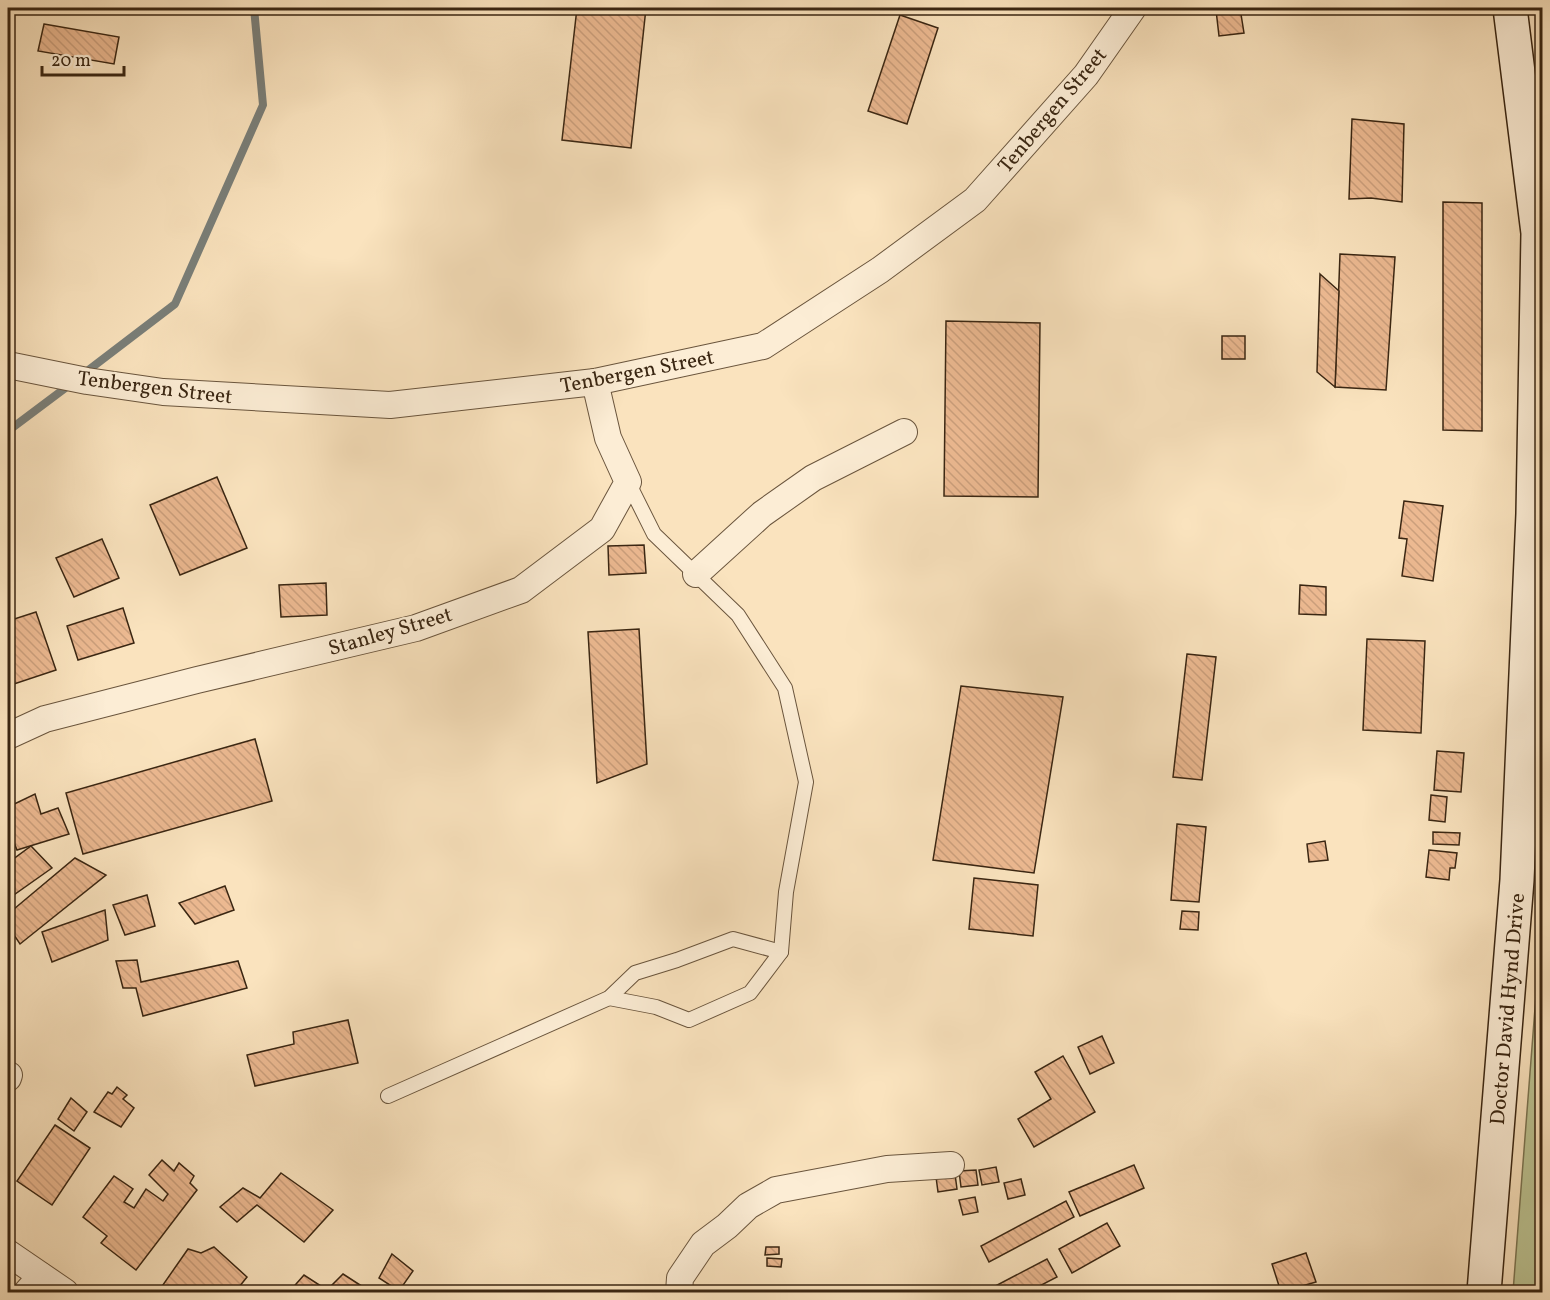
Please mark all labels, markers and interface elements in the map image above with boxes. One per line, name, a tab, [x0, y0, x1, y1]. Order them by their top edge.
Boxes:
scale bar	[42, 39, 124, 77]
street label: Tenbergen Street	[992, 42, 1114, 180]
text: 20 m	[51, 49, 91, 74]
street label: Tenbergen Street	[558, 343, 717, 402]
street label: Tenbergen Street	[76, 365, 234, 412]
street label: Stanley Street	[325, 601, 456, 664]
street label: Doctor David Hynd Drive	[1484, 892, 1533, 1126]

